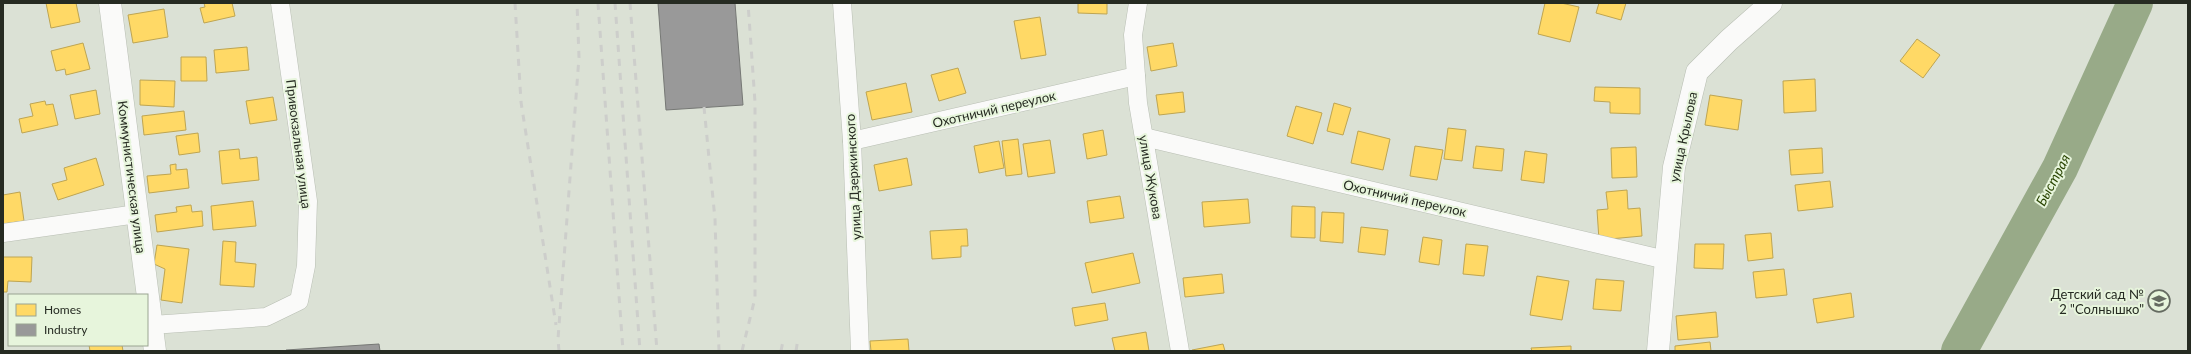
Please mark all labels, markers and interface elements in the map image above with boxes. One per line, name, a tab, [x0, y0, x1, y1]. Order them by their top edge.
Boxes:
street label: Привокзальная улица	[283, 79, 315, 209]
street label: Охотничий переулок	[931, 87, 1057, 131]
street label: улица Крылова	[1666, 90, 1700, 184]
street label: Коммунистическая улица	[115, 100, 149, 254]
street label: улица Дзержинского	[842, 114, 864, 240]
street label: улица Жукова	[1136, 134, 1166, 220]
water label: Быстрая	[2032, 151, 2073, 208]
street label: Охотничий переулок	[1342, 176, 1468, 220]
place label: Детский сад № 2 "Солнышко"	[2051, 286, 2144, 317]
school or university icon: Детский сад № 2 "Солнышко"	[2146, 288, 2172, 314]
legend	[8, 294, 148, 346]
text: Homes	[44, 302, 81, 317]
text: Industry	[44, 322, 88, 337]

